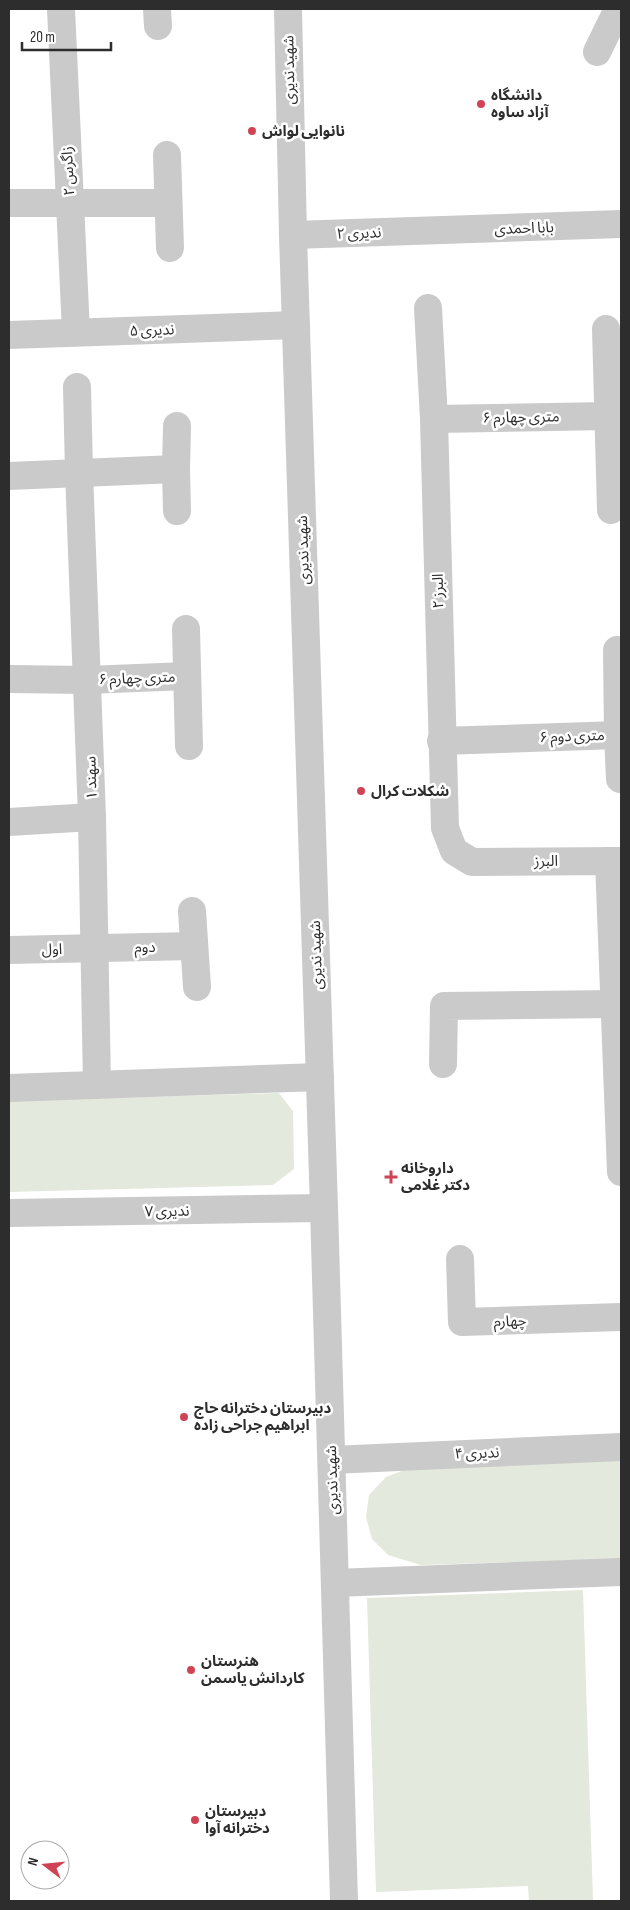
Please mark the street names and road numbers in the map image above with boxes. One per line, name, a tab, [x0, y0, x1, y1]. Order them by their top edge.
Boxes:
street label: شهید ندیری	[279, 35, 300, 105]
street label: زاگرس ۲	[58, 146, 79, 196]
street label: بابا احمدی	[494, 218, 554, 239]
street label: ندیری ۲	[336, 223, 382, 244]
street label: ندیری ۵	[129, 320, 175, 341]
street label: ۶ متری چهارم	[482, 407, 560, 429]
street label: شهید ندیری	[293, 515, 314, 585]
street label: البرز ۲	[429, 573, 448, 609]
street label: ۶ متری چهارم	[98, 668, 176, 690]
street label: ۶ متری دوم	[539, 726, 605, 748]
street label: سهند ۱	[81, 756, 102, 800]
street label: البرز	[533, 852, 558, 871]
street label: شهید ندیری	[306, 920, 327, 990]
street label: دوم	[134, 938, 156, 958]
street label: اول	[41, 940, 63, 959]
street label: ندیری ۷	[144, 1202, 190, 1221]
street label: چهارم	[493, 1311, 527, 1333]
street label: ندیری ۴	[454, 1443, 500, 1464]
street label: شهید ندیری	[322, 1445, 343, 1515]

